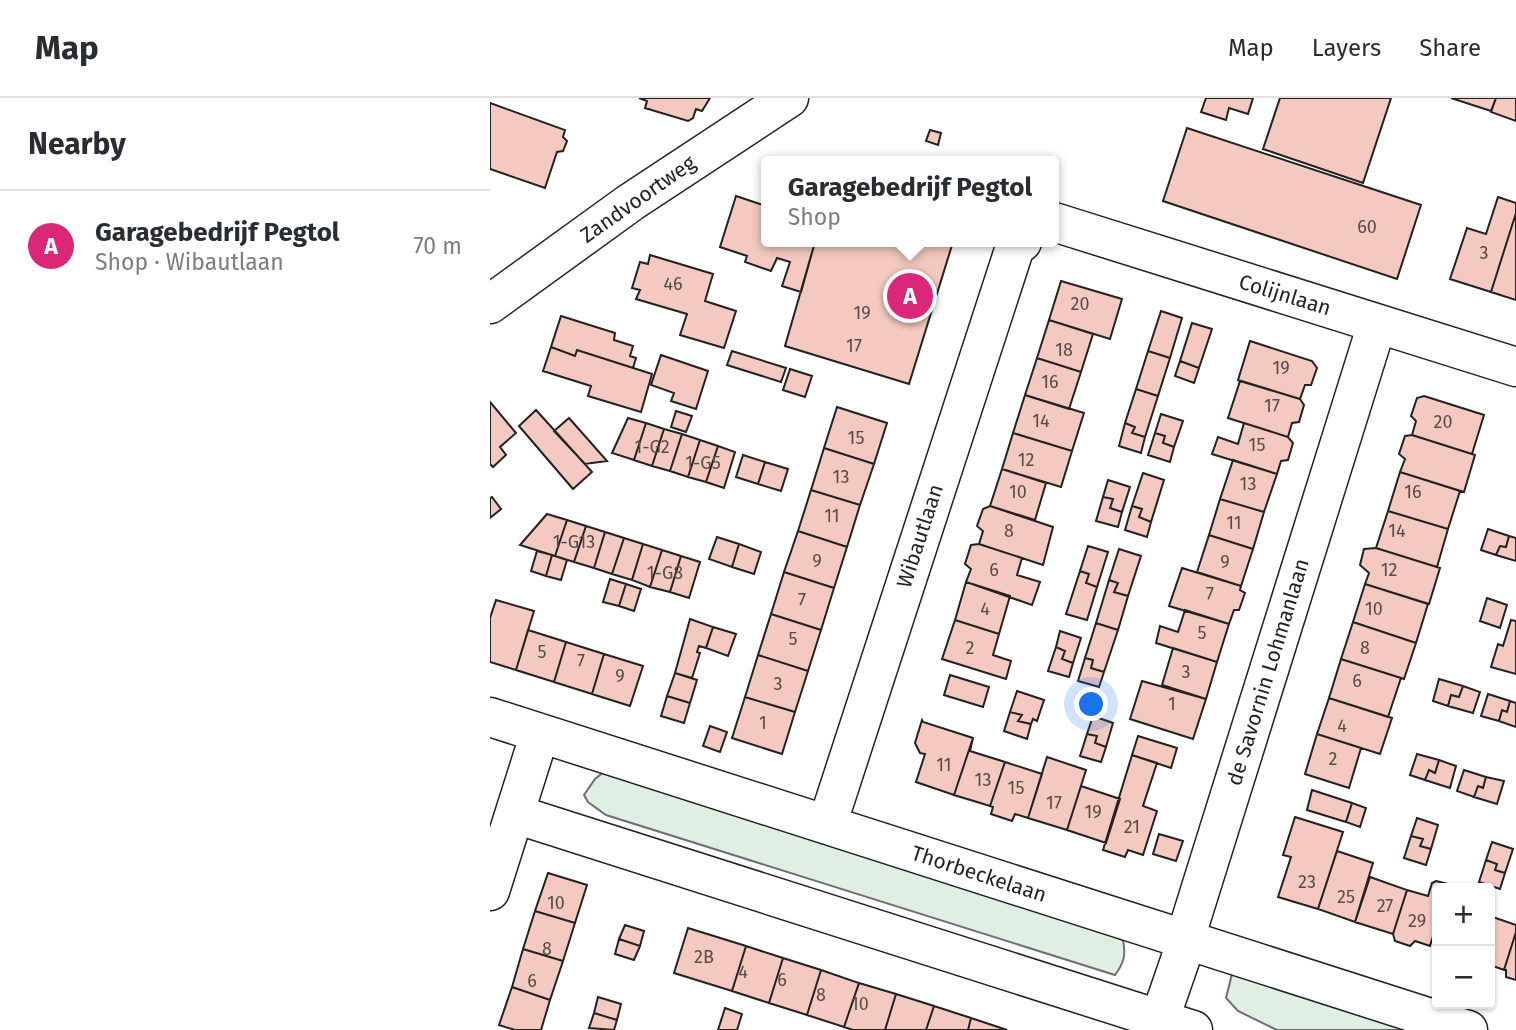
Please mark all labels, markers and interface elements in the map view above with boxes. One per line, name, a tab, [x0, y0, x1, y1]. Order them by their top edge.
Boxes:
text: Map	[35, 28, 99, 68]
text: Map	[1228, 34, 1274, 62]
text: Layers	[1312, 34, 1381, 62]
text: Share	[1419, 34, 1481, 62]
text: Nearby	[28, 126, 126, 162]
street label: Zandvoortweg	[575, 150, 701, 248]
popup	[761, 156, 1059, 247]
text: Garagebedrijf Pegtol	[788, 172, 1032, 203]
text: Shop	[788, 203, 841, 231]
house number: 60	[1357, 216, 1377, 238]
text: Garagebedrijf Pegtol	[95, 217, 340, 248]
text: A	[44, 232, 58, 260]
text: 70 m	[413, 232, 462, 260]
house number: 3	[1480, 242, 1488, 264]
text: Shop · Wibautlaan	[95, 248, 284, 276]
street label: Colijnlaan	[1236, 269, 1334, 321]
pin: A	[887, 270, 933, 322]
house number: 46	[663, 273, 683, 295]
house number: 20	[1071, 293, 1089, 315]
house number: 19	[853, 302, 871, 324]
house number: 17	[846, 335, 862, 357]
house number: 18	[1055, 339, 1073, 361]
house number: 19	[1272, 357, 1290, 379]
house number: 16	[1041, 371, 1059, 393]
house number: 17	[1264, 395, 1280, 417]
house number: 14	[1032, 410, 1050, 432]
house number: 20	[1434, 411, 1452, 433]
house number: 15	[848, 427, 864, 449]
house number: 15	[1249, 434, 1265, 456]
house number: 1-G2	[634, 436, 670, 458]
house number: 12	[1018, 449, 1034, 471]
house number: 1-G5	[685, 452, 721, 474]
house number: 13	[833, 466, 849, 488]
house number: 13	[1240, 473, 1256, 495]
street label: Wibautlaan	[891, 481, 949, 591]
house number: 10	[1009, 481, 1027, 503]
house number: 16	[1404, 481, 1422, 503]
house number: 11	[824, 505, 840, 527]
house number: 11	[1226, 512, 1242, 534]
house number: 8	[1004, 520, 1014, 542]
house number: 14	[1388, 520, 1406, 542]
house number: 1-G13	[553, 531, 595, 553]
house number: 9	[812, 550, 822, 572]
house number: 9	[1220, 551, 1230, 573]
street label: de Savornin Lohmanlaan	[1221, 555, 1315, 789]
house number: 6	[989, 559, 999, 581]
house number: 12	[1381, 559, 1397, 581]
house number: 1-G8	[647, 562, 683, 584]
house number: 7	[1206, 583, 1214, 605]
house number: 7	[798, 589, 806, 611]
house number: 4	[980, 598, 990, 620]
house number: 10	[1365, 598, 1383, 620]
house number: 5	[1197, 622, 1207, 644]
house number: 5	[788, 628, 798, 650]
house number: 2	[966, 637, 975, 659]
house number: 8	[1360, 637, 1370, 659]
house number: 5	[537, 641, 547, 663]
house number: 7	[577, 650, 585, 672]
house number: 3	[1182, 661, 1190, 683]
house number: 9	[615, 665, 625, 687]
house number: 6	[1352, 670, 1362, 692]
house number: 3	[774, 673, 782, 695]
your location	[1074, 687, 1108, 721]
house number: 1	[1168, 693, 1176, 715]
house number: 1	[759, 712, 767, 734]
house number: 4	[1337, 715, 1347, 737]
house number: 2	[1329, 748, 1338, 770]
house number: 11	[936, 754, 952, 776]
house number: 13	[975, 769, 991, 791]
house number: 15	[1008, 777, 1024, 799]
house number: 17	[1046, 792, 1062, 814]
house number: 19	[1084, 801, 1102, 823]
house number: 21	[1124, 816, 1140, 838]
street label: Thorbeckelaan	[908, 840, 1050, 908]
house number: 23	[1298, 871, 1316, 893]
map controls	[1432, 883, 1495, 1009]
button: +	[1432, 883, 1495, 946]
house number: 25	[1337, 886, 1355, 908]
house number: 10	[547, 892, 565, 914]
house number: 27	[1377, 895, 1393, 917]
house number: 29	[1408, 910, 1426, 932]
house number: 8	[542, 938, 552, 960]
house number: 2B	[694, 946, 714, 968]
button: −	[1432, 946, 1495, 1009]
house number: 4	[738, 961, 748, 983]
house number: 6	[777, 969, 787, 991]
house number: 6	[527, 970, 537, 992]
house number: 8	[816, 984, 826, 1006]
house number: 10	[851, 993, 869, 1015]

